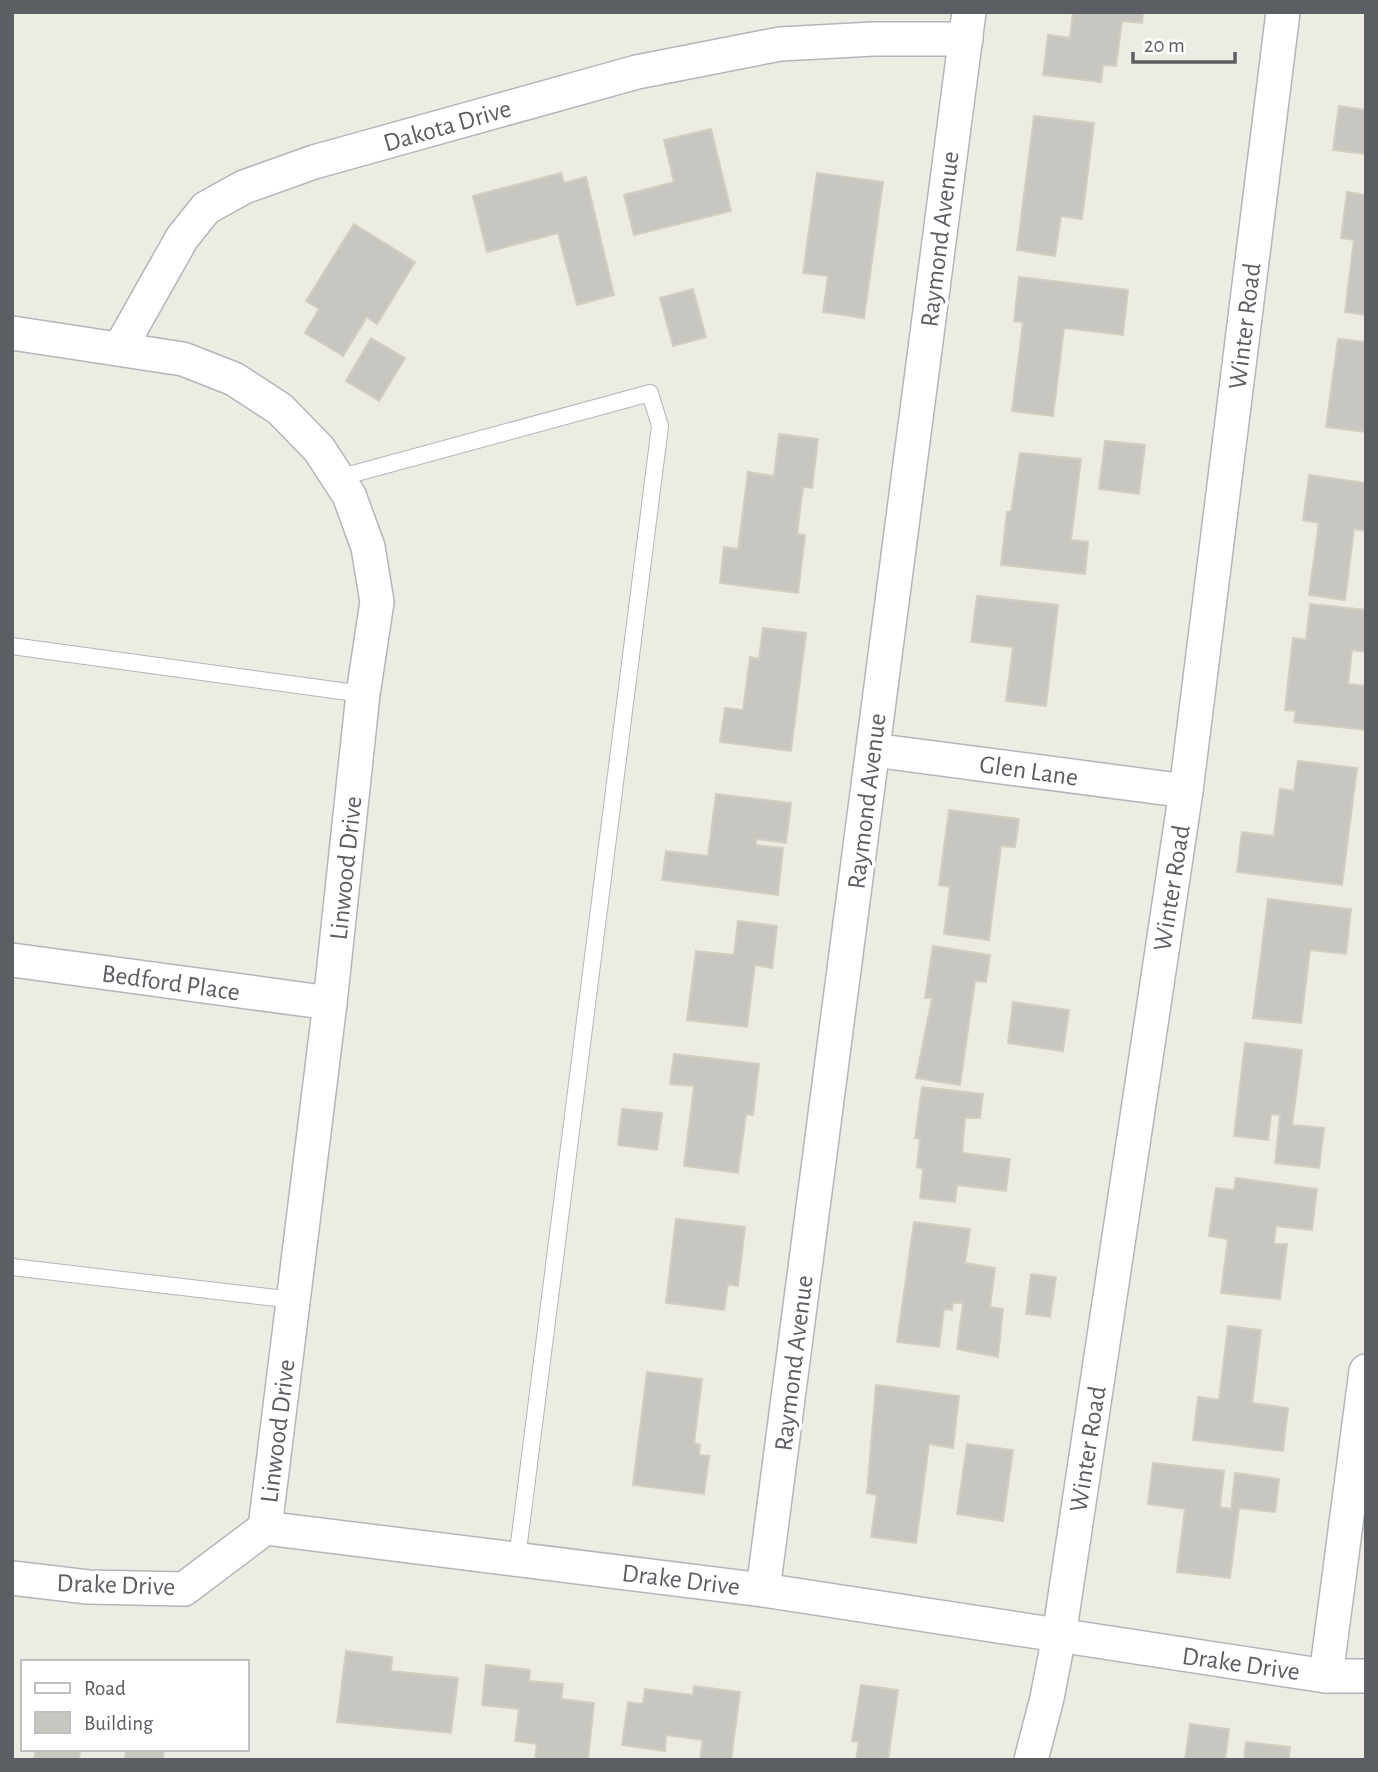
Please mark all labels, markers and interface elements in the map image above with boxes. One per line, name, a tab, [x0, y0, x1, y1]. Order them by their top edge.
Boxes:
scale bar	[1133, 21, 1234, 65]
text: 20 m	[1144, 35, 1185, 56]
street label: Dakota Drive	[380, 95, 514, 157]
street label: Raymond Avenue	[916, 150, 964, 329]
street label: Winter Road	[1224, 261, 1266, 391]
street label: Raymond Avenue	[843, 712, 891, 891]
street label: Glen Lane	[978, 751, 1080, 791]
street label: Linwood Drive	[326, 795, 366, 941]
street label: Winter Road	[1149, 823, 1195, 953]
street label: Bedford Place	[100, 960, 242, 1006]
street label: Raymond Avenue	[770, 1274, 818, 1453]
street label: Linwood Drive	[256, 1358, 300, 1504]
street label: Winter Road	[1065, 1384, 1111, 1514]
street label: Drake Drive	[620, 1560, 741, 1600]
street label: Drake Drive	[56, 1570, 176, 1600]
street label: Drake Drive	[1180, 1643, 1301, 1685]
legend	[21, 1660, 248, 1751]
text: Road	[84, 1678, 126, 1699]
text: Building	[84, 1713, 154, 1734]

